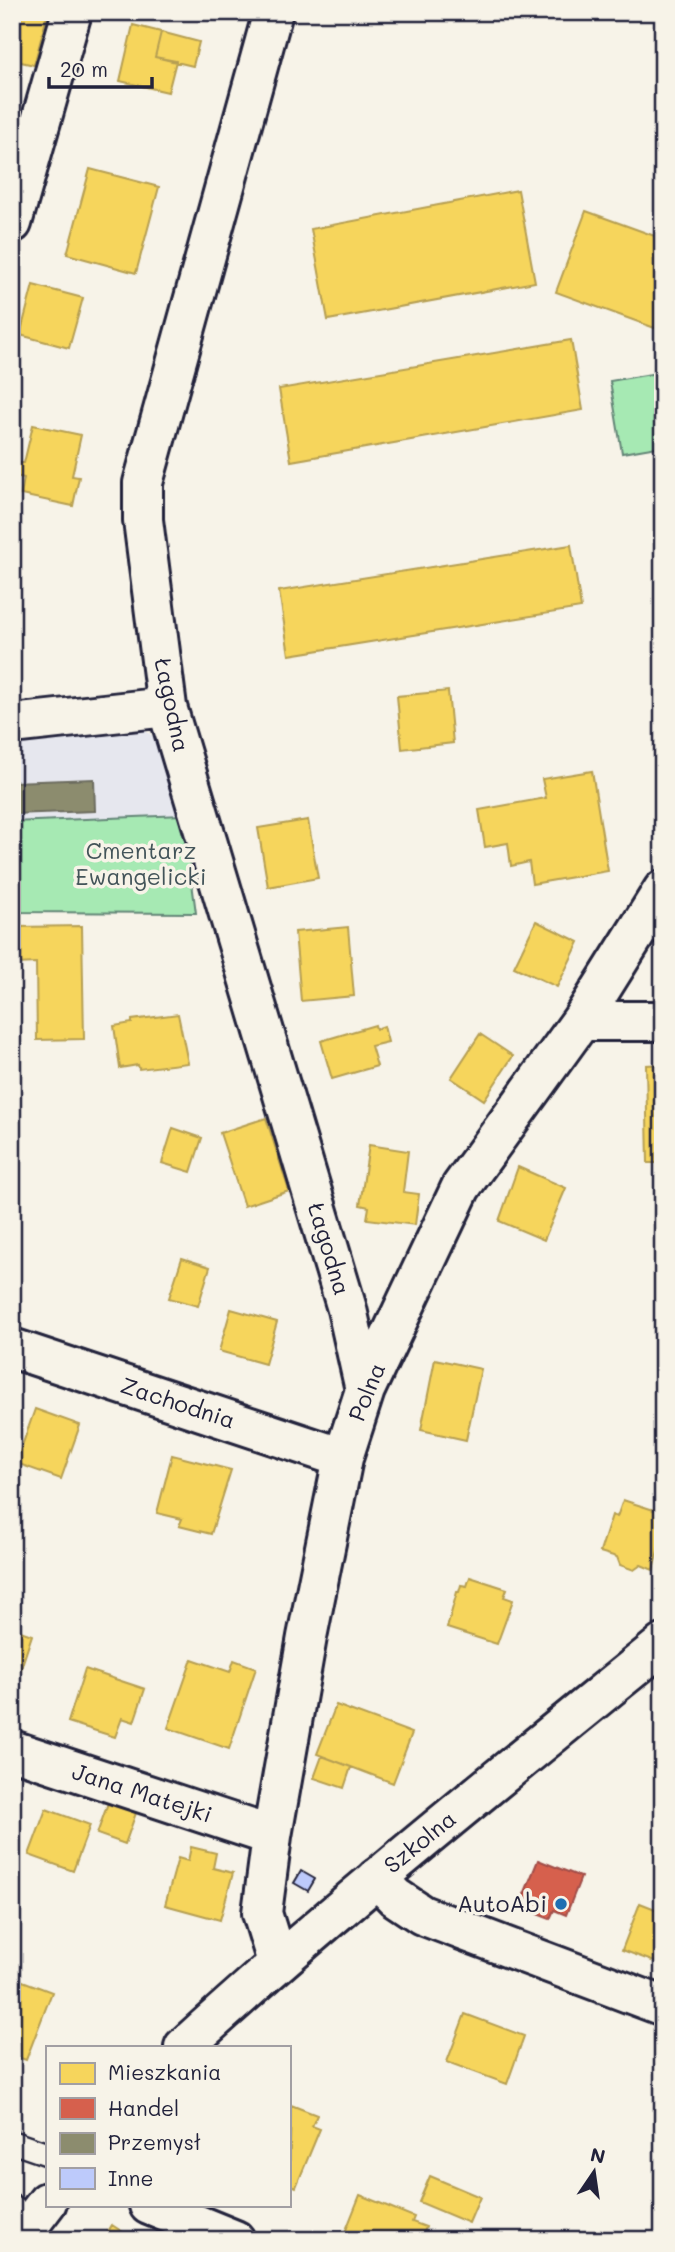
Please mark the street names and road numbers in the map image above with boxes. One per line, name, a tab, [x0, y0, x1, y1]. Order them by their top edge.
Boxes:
street label: Łagodna	[148, 655, 198, 754]
street label: Łagodna	[302, 1199, 358, 1299]
street label: Polna	[341, 1358, 391, 1425]
street label: Zachodnia	[117, 1369, 239, 1435]
street label: Jana Matejki	[69, 1755, 216, 1829]
street label: Szkolna	[377, 1803, 462, 1879]

